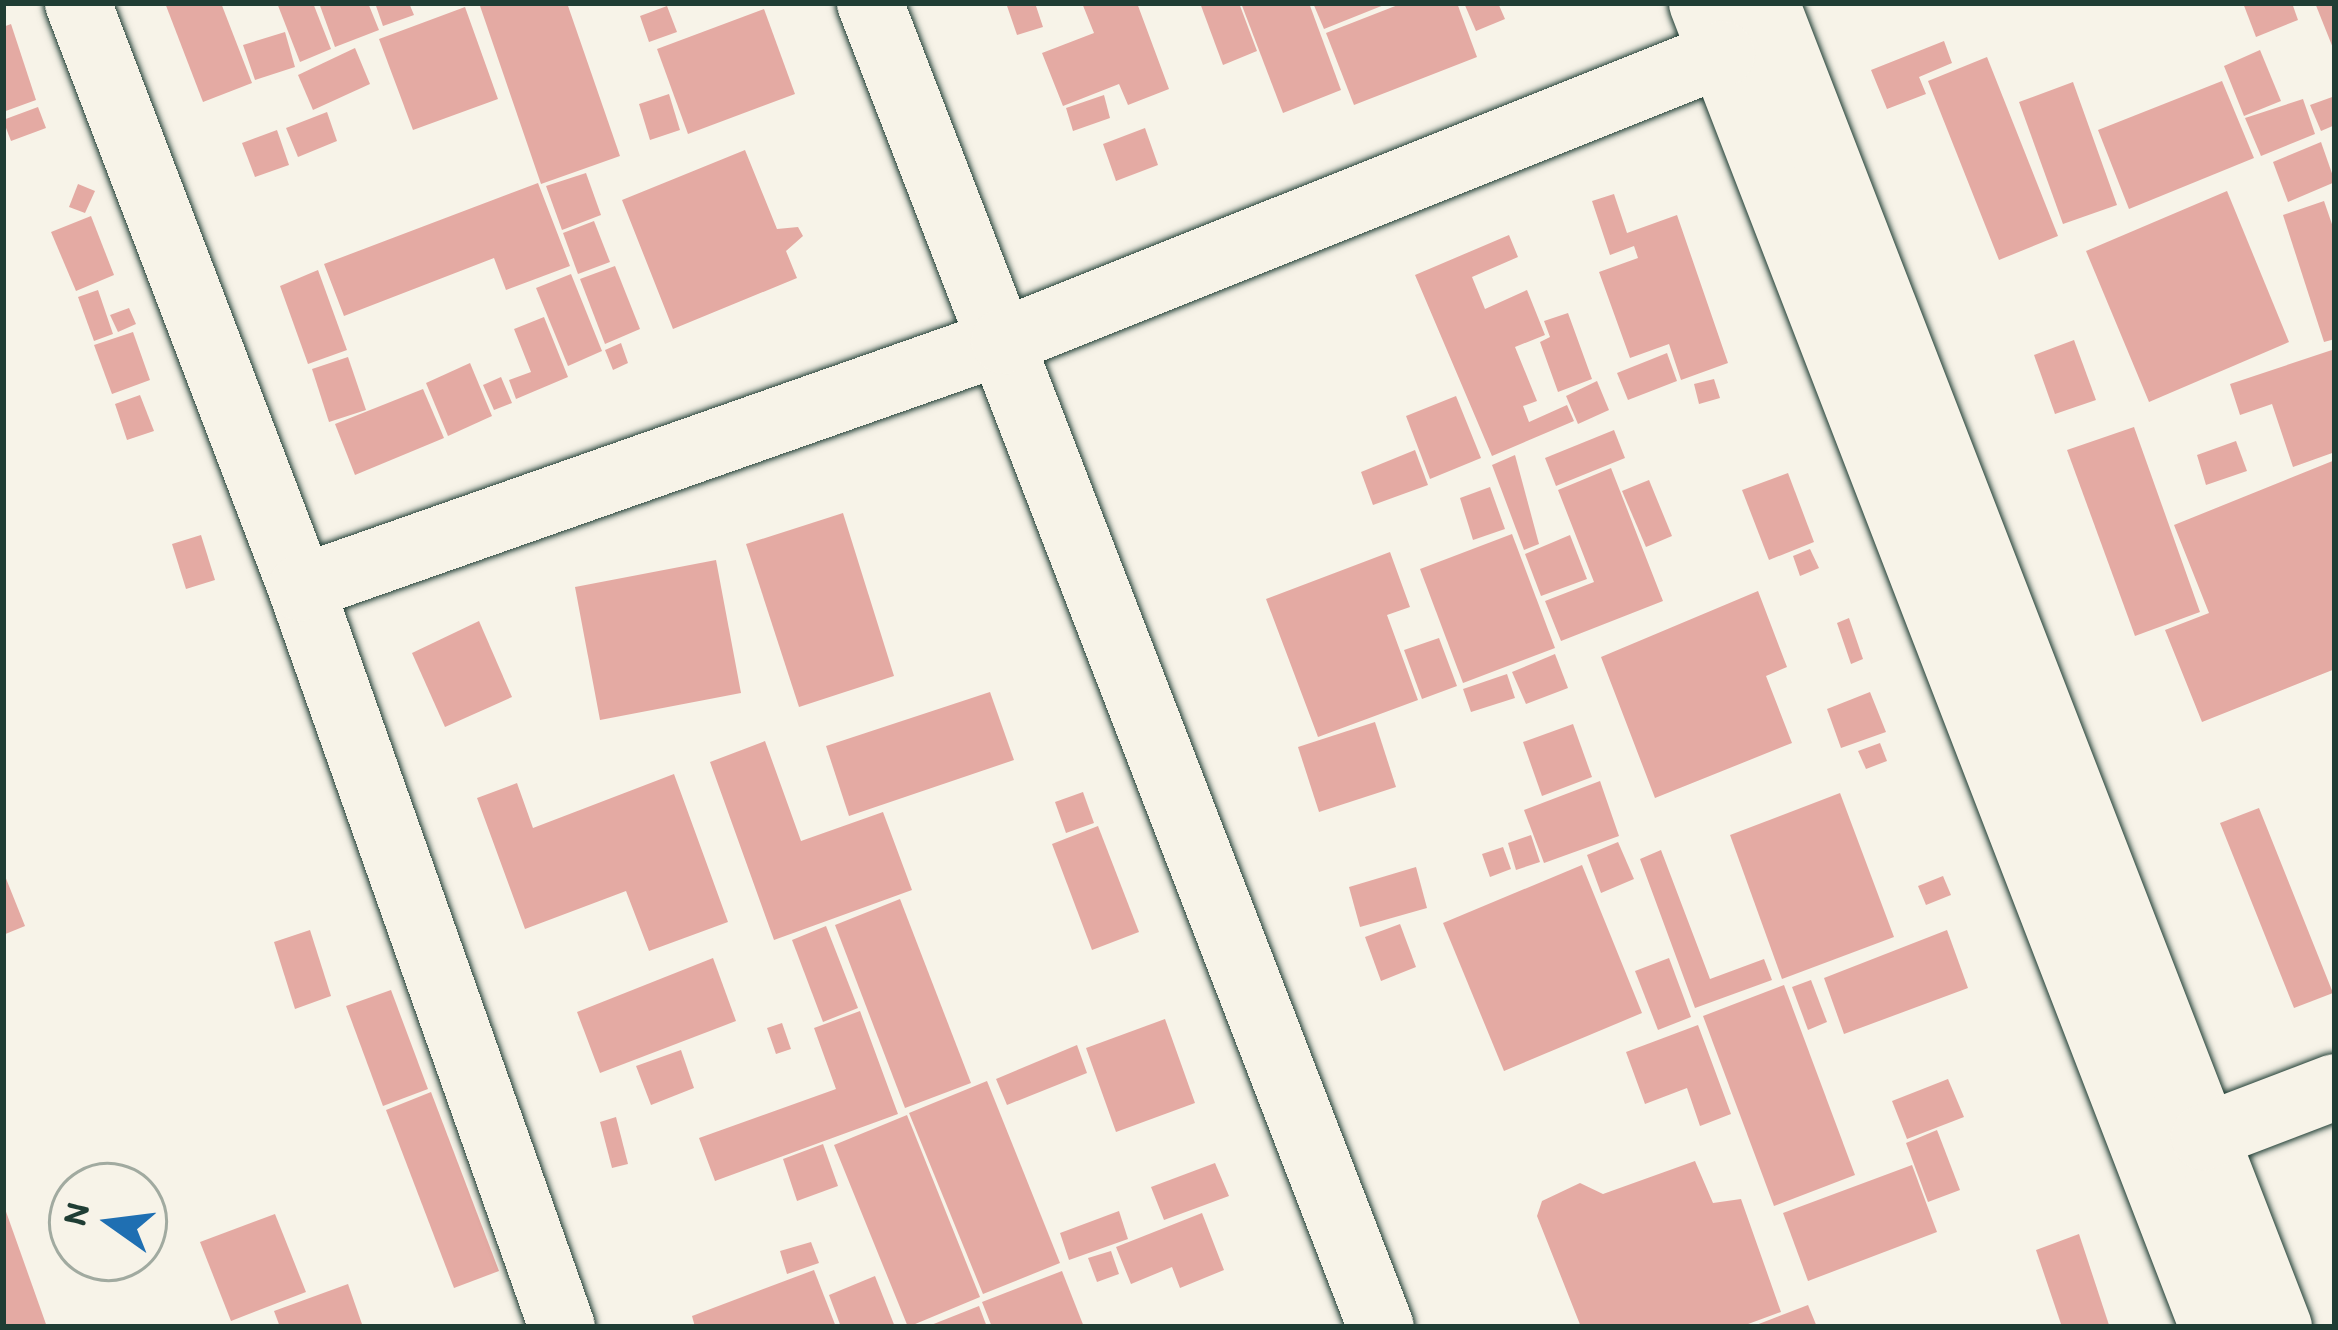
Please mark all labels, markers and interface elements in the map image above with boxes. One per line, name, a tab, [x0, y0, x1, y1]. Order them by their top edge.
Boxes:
north arrow	[48, 1162, 168, 1282]
text: N	[54, 1198, 97, 1229]

